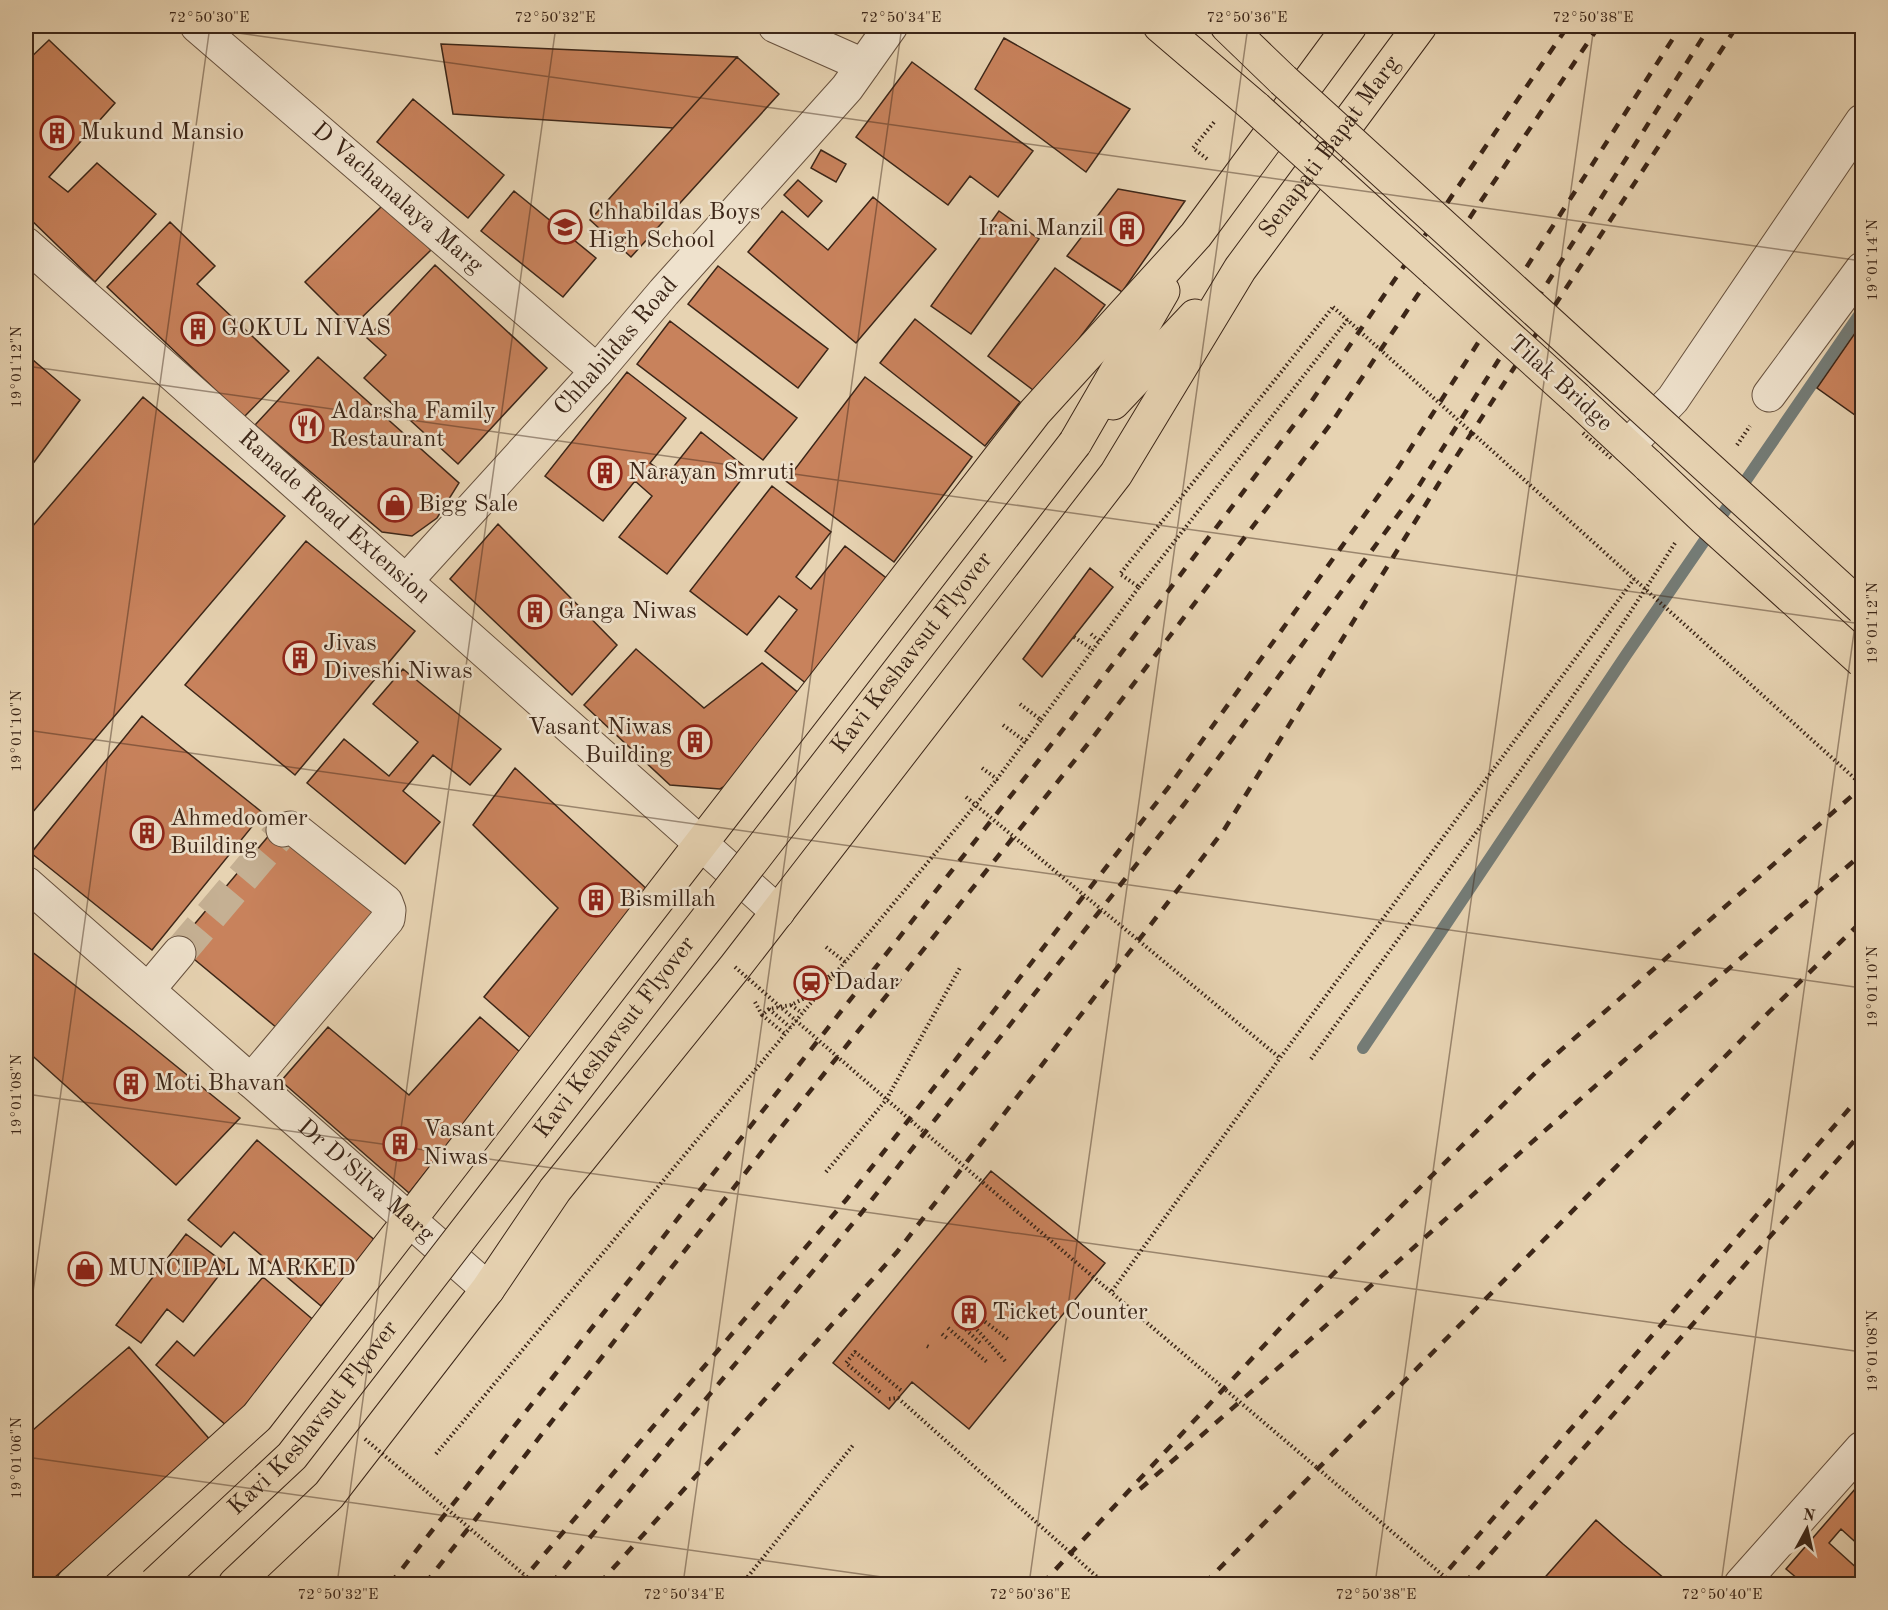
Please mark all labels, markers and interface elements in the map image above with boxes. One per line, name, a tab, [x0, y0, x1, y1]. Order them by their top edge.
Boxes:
text: 72°50'30"E	[169, 11, 249, 26]
text: 72°50'32"E	[515, 11, 595, 26]
text: 72°50'34"E	[861, 11, 941, 26]
text: 72°50'36"E	[1207, 11, 1287, 26]
text: 72°50'38"E	[1553, 11, 1633, 26]
street label: Senapati Bapat Marg	[1255, 52, 1405, 242]
building icon: Mukund Mansio	[39, 115, 75, 151]
street label: D Vachanalaya Marg	[307, 118, 487, 279]
place label: Mukund Mansio	[80, 121, 244, 145]
place label: Chhabildas Boys High School	[588, 201, 760, 253]
school or university icon: Chhabildas Boys High School	[547, 209, 583, 245]
building icon: Irani Manzil	[1109, 211, 1145, 247]
place label: Irani Manzil	[978, 217, 1104, 241]
text: 19°01'14"N	[1866, 219, 1881, 301]
street label: Chhabildas Road	[550, 273, 683, 421]
building icon: GOKUL NIVAS	[180, 311, 216, 347]
place label: GOKUL NIVAS	[221, 317, 391, 341]
text: 19°01'12"N	[10, 326, 25, 408]
street label: Tilak Bridge	[1503, 331, 1617, 437]
place label: Adarsha Family Restaurant	[330, 400, 496, 452]
restaurant icon: Adarsha Family Restaurant	[289, 408, 325, 444]
street label: Ranade Road Extension	[233, 426, 435, 609]
building icon: Narayan Smruti	[587, 455, 623, 491]
place label: Narayan Smruti	[628, 461, 795, 485]
shop icon: Bigg Sale	[377, 487, 413, 523]
place label: Bigg Sale	[418, 493, 518, 517]
street label: Kavi Keshavsut Flyover	[827, 548, 998, 759]
text: 19°01'12"N	[1866, 582, 1881, 664]
building icon: Ganga Niwas	[517, 594, 553, 630]
place label: Ganga Niwas	[558, 600, 697, 624]
place label: Jivas Diveshi Niwas	[323, 632, 473, 684]
building icon: Jivas Diveshi Niwas	[282, 640, 318, 676]
text: 19°01'10"N	[10, 690, 25, 772]
place label: Vasant Niwas Building	[528, 716, 672, 768]
building icon: Vasant Niwas Building	[677, 724, 713, 760]
place label: Ahmedoomer Building	[170, 807, 308, 859]
building icon: Ahmedoomer Building	[129, 815, 165, 851]
building icon: Bismillah	[578, 882, 614, 918]
place label: Bismillah	[619, 888, 716, 912]
street label: Kavi Keshavsut Flyover	[530, 932, 701, 1143]
text: 19°01'10"N	[1866, 946, 1881, 1028]
station icon: Dadar	[793, 965, 829, 1001]
place label: Dadar	[834, 971, 899, 995]
text: 19°01'08"N	[10, 1054, 25, 1136]
building icon: Moti Bhavan	[113, 1066, 149, 1102]
place label: Moti Bhavan	[154, 1072, 285, 1096]
street label: Dr D'Silva Marg	[293, 1115, 438, 1248]
place label: Vasant Niwas	[423, 1118, 495, 1170]
building icon: Vasant Niwas	[382, 1126, 418, 1162]
shop icon: MUNCIPAL MARKED	[67, 1251, 103, 1287]
place label: MUNCIPAL MARKED	[108, 1257, 356, 1281]
building icon: Ticket Counter	[951, 1295, 987, 1331]
place label: Ticket Counter	[992, 1301, 1148, 1325]
text: 19°01'08"N	[1866, 1310, 1881, 1392]
street label: Kavi Keshavsut Flyover	[224, 1317, 403, 1520]
text: 19°01'06"N	[10, 1417, 25, 1499]
north arrow	[1777, 1499, 1837, 1559]
text: N	[1802, 1507, 1817, 1525]
text: 72°50'32"E	[298, 1588, 378, 1603]
text: 72°50'34"E	[644, 1588, 724, 1603]
text: 72°50'36"E	[990, 1588, 1070, 1603]
text: 72°50'38"E	[1336, 1588, 1416, 1603]
text: 72°50'40"E	[1682, 1588, 1762, 1603]

